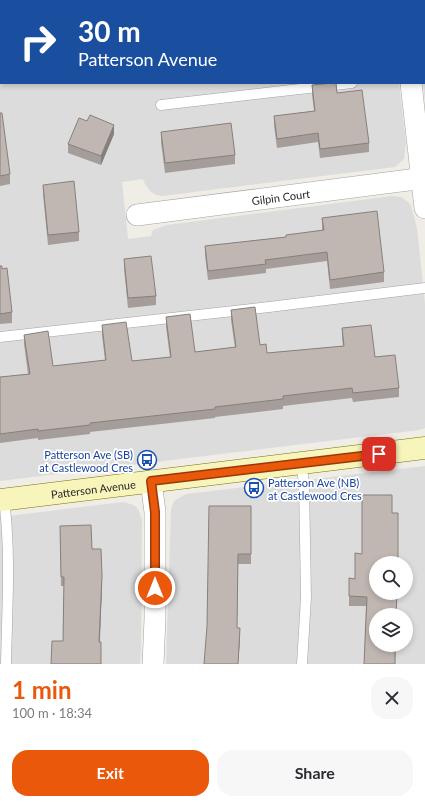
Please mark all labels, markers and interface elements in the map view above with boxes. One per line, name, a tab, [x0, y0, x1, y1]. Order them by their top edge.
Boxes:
text: 30 m	[78, 14, 141, 48]
icon: right	[12, 16, 64, 68]
text: Patterson Avenue	[78, 48, 217, 70]
street label: Gilpin Court	[251, 186, 311, 207]
pin	[362, 437, 396, 471]
icon: arrive	[368, 443, 390, 465]
place label: Patterson Ave (SB) at Castlewood Cres	[39, 448, 133, 474]
bus stop icon: Patterson Ave (SB) at Castlewood Cres	[136, 449, 158, 471]
place label: Patterson Ave (NB) at Castlewood Cres	[268, 476, 362, 502]
street label: Patterson Avenue	[50, 477, 137, 500]
bus stop icon: Patterson Ave (NB) at Castlewood Cres	[243, 477, 265, 499]
map controls	[369, 556, 413, 652]
button: search	[369, 556, 413, 600]
position arrow	[134, 567, 176, 609]
button: layers	[369, 608, 413, 652]
text: 1 min	[12, 675, 72, 704]
button: close	[371, 677, 413, 719]
text: 100 m · 18:34	[12, 705, 92, 721]
button: Exit	[12, 750, 209, 796]
button: Share	[217, 750, 413, 796]

